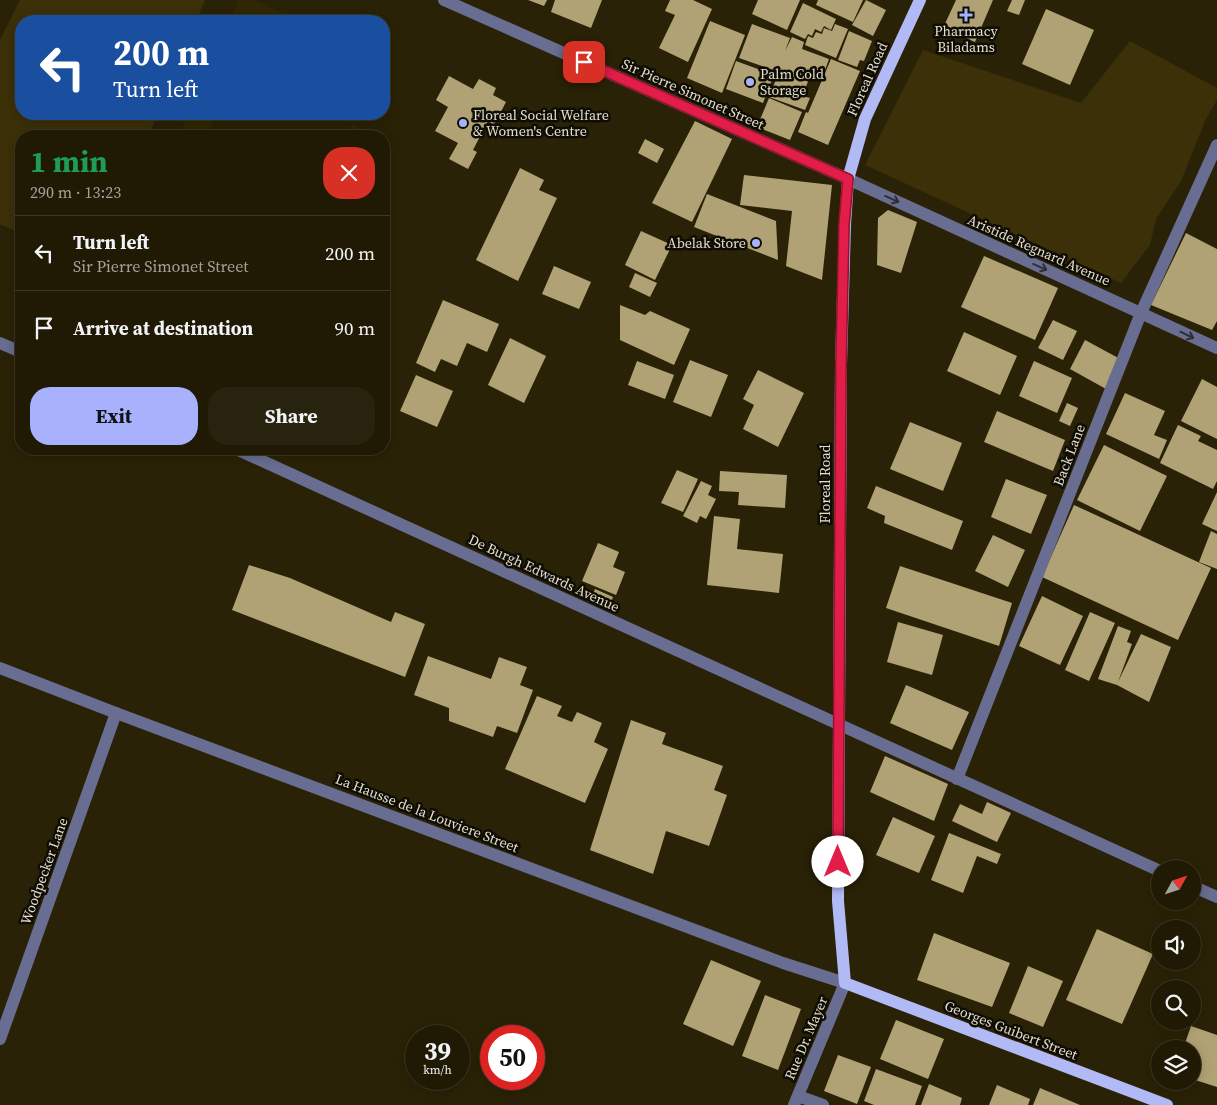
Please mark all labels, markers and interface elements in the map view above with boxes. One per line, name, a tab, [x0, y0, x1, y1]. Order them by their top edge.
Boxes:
marker: Pharmacy Biladams	[960, 9, 972, 21]
place label: Pharmacy Biladams	[934, 21, 999, 57]
text: 200 m	[113, 29, 209, 77]
icon: left	[30, 35, 95, 100]
street label: Floreal Road	[842, 39, 892, 119]
pin	[563, 41, 605, 83]
icon: arrive	[570, 48, 598, 76]
street label: Sir Pierre Simonet Street	[619, 54, 768, 135]
place label: Palm Cold Storage	[760, 64, 824, 100]
text: Turn left	[113, 74, 198, 104]
marker: Palm Cold Storage	[744, 76, 756, 88]
place label: Floreal Social Welfare & Women's Centre	[473, 105, 609, 141]
marker: Floreal Social Welfare & Women's Centre	[457, 117, 469, 129]
text: 1 min	[30, 141, 108, 182]
button: close	[323, 147, 375, 199]
text: 290 m · 13:23	[30, 181, 121, 203]
one-way arrow	[884, 195, 899, 205]
street label: Aristide Regnard Avenue	[964, 209, 1114, 291]
text: Turn left	[73, 229, 149, 255]
place label: Abelak Store	[667, 233, 746, 253]
marker: Abelak Store	[750, 237, 762, 249]
icon: left	[30, 239, 58, 267]
text: 200 m	[325, 240, 375, 266]
text: Sir Pierre Simonet Street	[73, 255, 249, 277]
one-way arrow	[1032, 262, 1047, 272]
icon: arrive	[30, 314, 58, 342]
text: Arrive at destination	[73, 315, 253, 341]
text: 90 m	[334, 315, 375, 341]
one-way arrow	[1179, 331, 1194, 340]
button: Exit	[30, 387, 198, 445]
button: Share	[208, 387, 375, 445]
street label: Back Lane	[1048, 421, 1090, 489]
street label: Floreal Road	[815, 444, 835, 524]
street label: De Burgh Edwards Avenue	[465, 529, 623, 617]
street label: La Hausse de la Louviere Street	[333, 769, 522, 857]
street label: Woodpecker Lane	[15, 815, 73, 927]
position arrow	[811, 835, 863, 887]
north arrow	[1151, 860, 1201, 910]
map controls	[1151, 860, 1201, 1090]
button: sound	[1151, 920, 1201, 970]
button: search	[1151, 980, 1201, 1030]
street label: Rue Dr. Mayer	[779, 993, 833, 1083]
street label: Georges Guibert Street	[942, 995, 1081, 1065]
speed limit sign: 50	[480, 1025, 545, 1090]
text: 39	[424, 1034, 451, 1068]
button: layers	[1151, 1040, 1201, 1090]
text: km/h	[423, 1062, 452, 1078]

